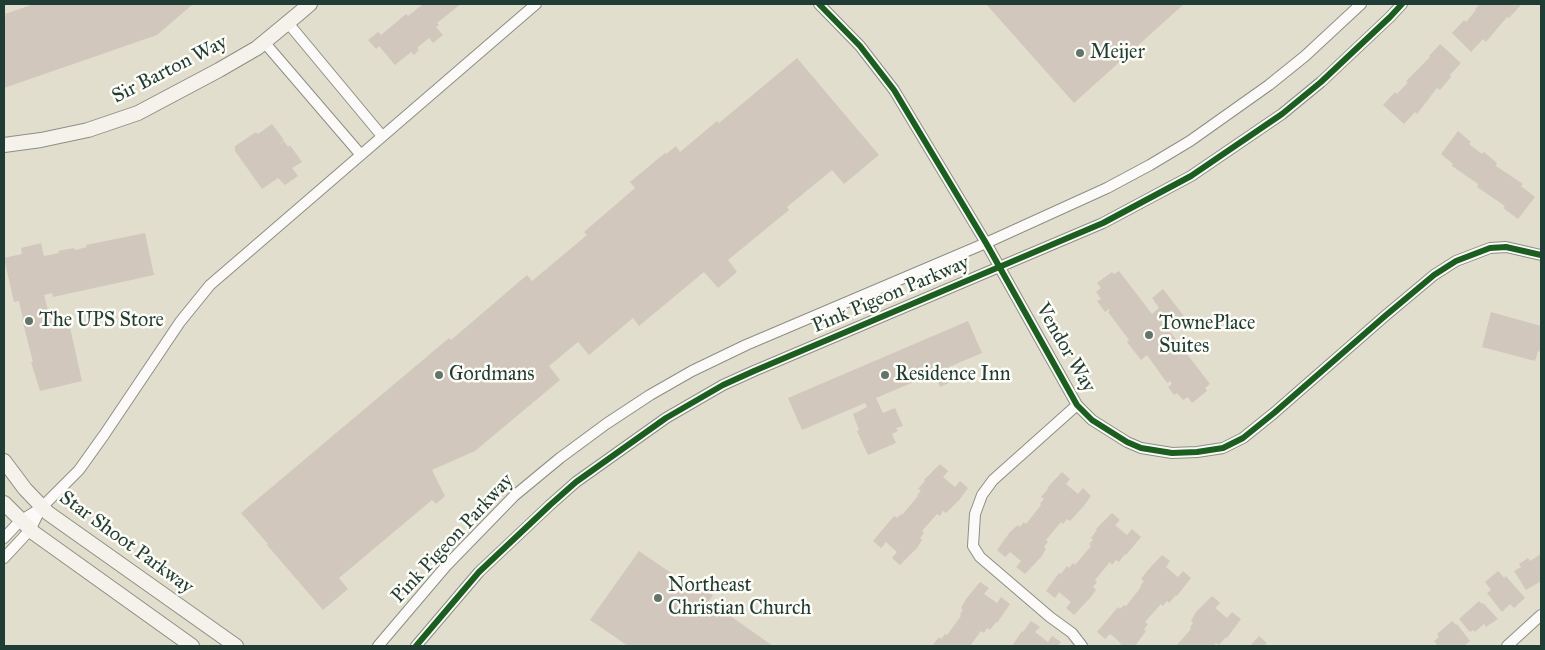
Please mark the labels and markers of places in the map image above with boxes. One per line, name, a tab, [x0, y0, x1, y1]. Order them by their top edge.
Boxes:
place label: Meijer	[1090, 41, 1145, 65]
marker: Meijer	[1074, 47, 1086, 59]
place label: The UPS Store	[39, 309, 164, 333]
place label: TownePlace Suites	[1159, 312, 1255, 359]
marker: The UPS Store	[23, 315, 35, 327]
marker: TownePlace Suites	[1143, 329, 1155, 341]
place label: Gordmans	[449, 363, 535, 387]
place label: Residence Inn	[895, 363, 1010, 387]
marker: Gordmans	[433, 369, 445, 381]
marker: Residence Inn	[879, 369, 891, 381]
place label: Northeast Christian Church	[668, 574, 811, 621]
marker: Northeast Christian Church	[652, 592, 664, 604]

